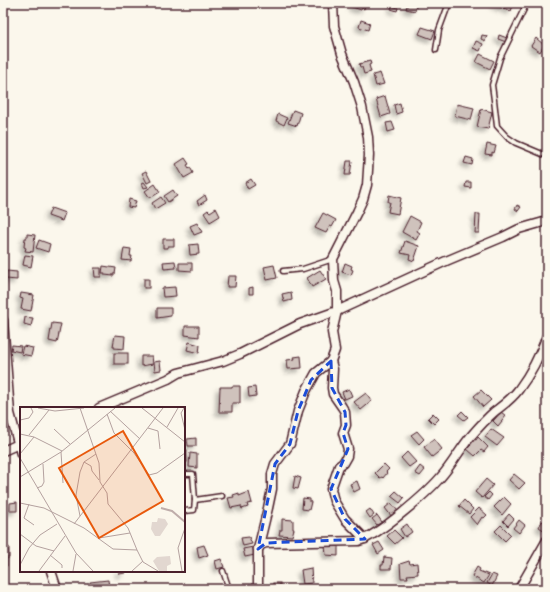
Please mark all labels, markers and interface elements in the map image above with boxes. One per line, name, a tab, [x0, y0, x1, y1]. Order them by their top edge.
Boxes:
inset map	[20, 407, 185, 572]

